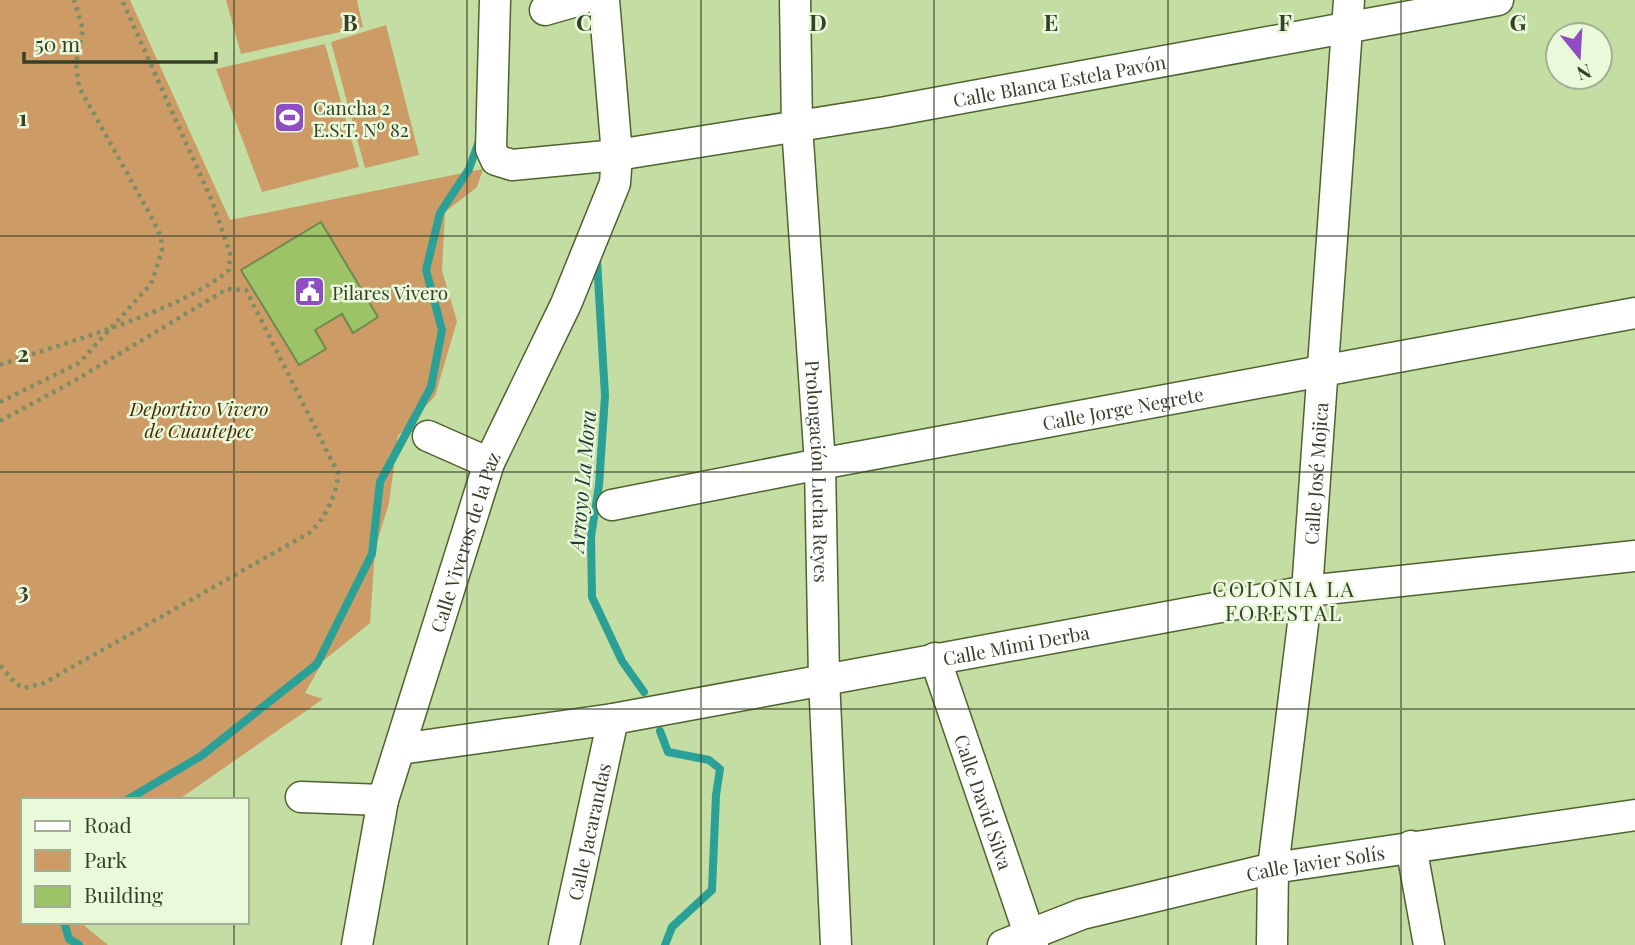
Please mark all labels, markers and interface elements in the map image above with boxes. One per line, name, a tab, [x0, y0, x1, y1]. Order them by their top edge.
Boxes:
text: B	[342, 6, 358, 37]
text: C	[576, 6, 592, 37]
text: D	[809, 6, 827, 37]
text: E	[1044, 6, 1058, 37]
text: F	[1278, 6, 1292, 37]
text: G	[1510, 6, 1527, 37]
scale bar	[24, 21, 217, 65]
north arrow	[1544, 21, 1614, 91]
text: 50 m	[35, 29, 81, 57]
street label: Calle Blanca Estela Pavón	[951, 48, 1168, 112]
text: N	[1574, 59, 1595, 88]
place label: Cancha 2 E.S.T. Nº 82	[313, 94, 409, 142]
text: 1	[19, 101, 28, 132]
sports icon: Cancha 2 E.S.T. Nº 82	[273, 101, 307, 135]
public building icon: Pilares Vivero	[292, 275, 326, 309]
place label: Pilares Vivero	[332, 279, 448, 305]
text: 2	[17, 337, 29, 368]
street label: Prolongación Lucha Reyes	[800, 359, 835, 583]
street label: Calle Jorge Negrete	[1040, 380, 1206, 436]
park label: Deportivo Vivero de Cuautepec	[128, 395, 269, 443]
street label: Calle José Mojica	[1297, 401, 1333, 545]
water label: Arroyo La Mora	[561, 409, 601, 555]
street label: Calle Viveros de la Paz	[424, 447, 506, 635]
text: 3	[17, 574, 29, 605]
district label: COLONIA LA FORESTAL	[1212, 574, 1356, 626]
street label: Calle Mimi Derba	[941, 618, 1092, 671]
street label: Calle David Silva	[949, 731, 1019, 873]
street label: Calle Jacarandas	[561, 761, 616, 903]
legend	[21, 798, 248, 924]
text: Road	[84, 810, 132, 838]
street label: Calle Javier Solís	[1243, 839, 1386, 887]
text: Park	[84, 845, 128, 873]
text: Building	[84, 880, 163, 908]

